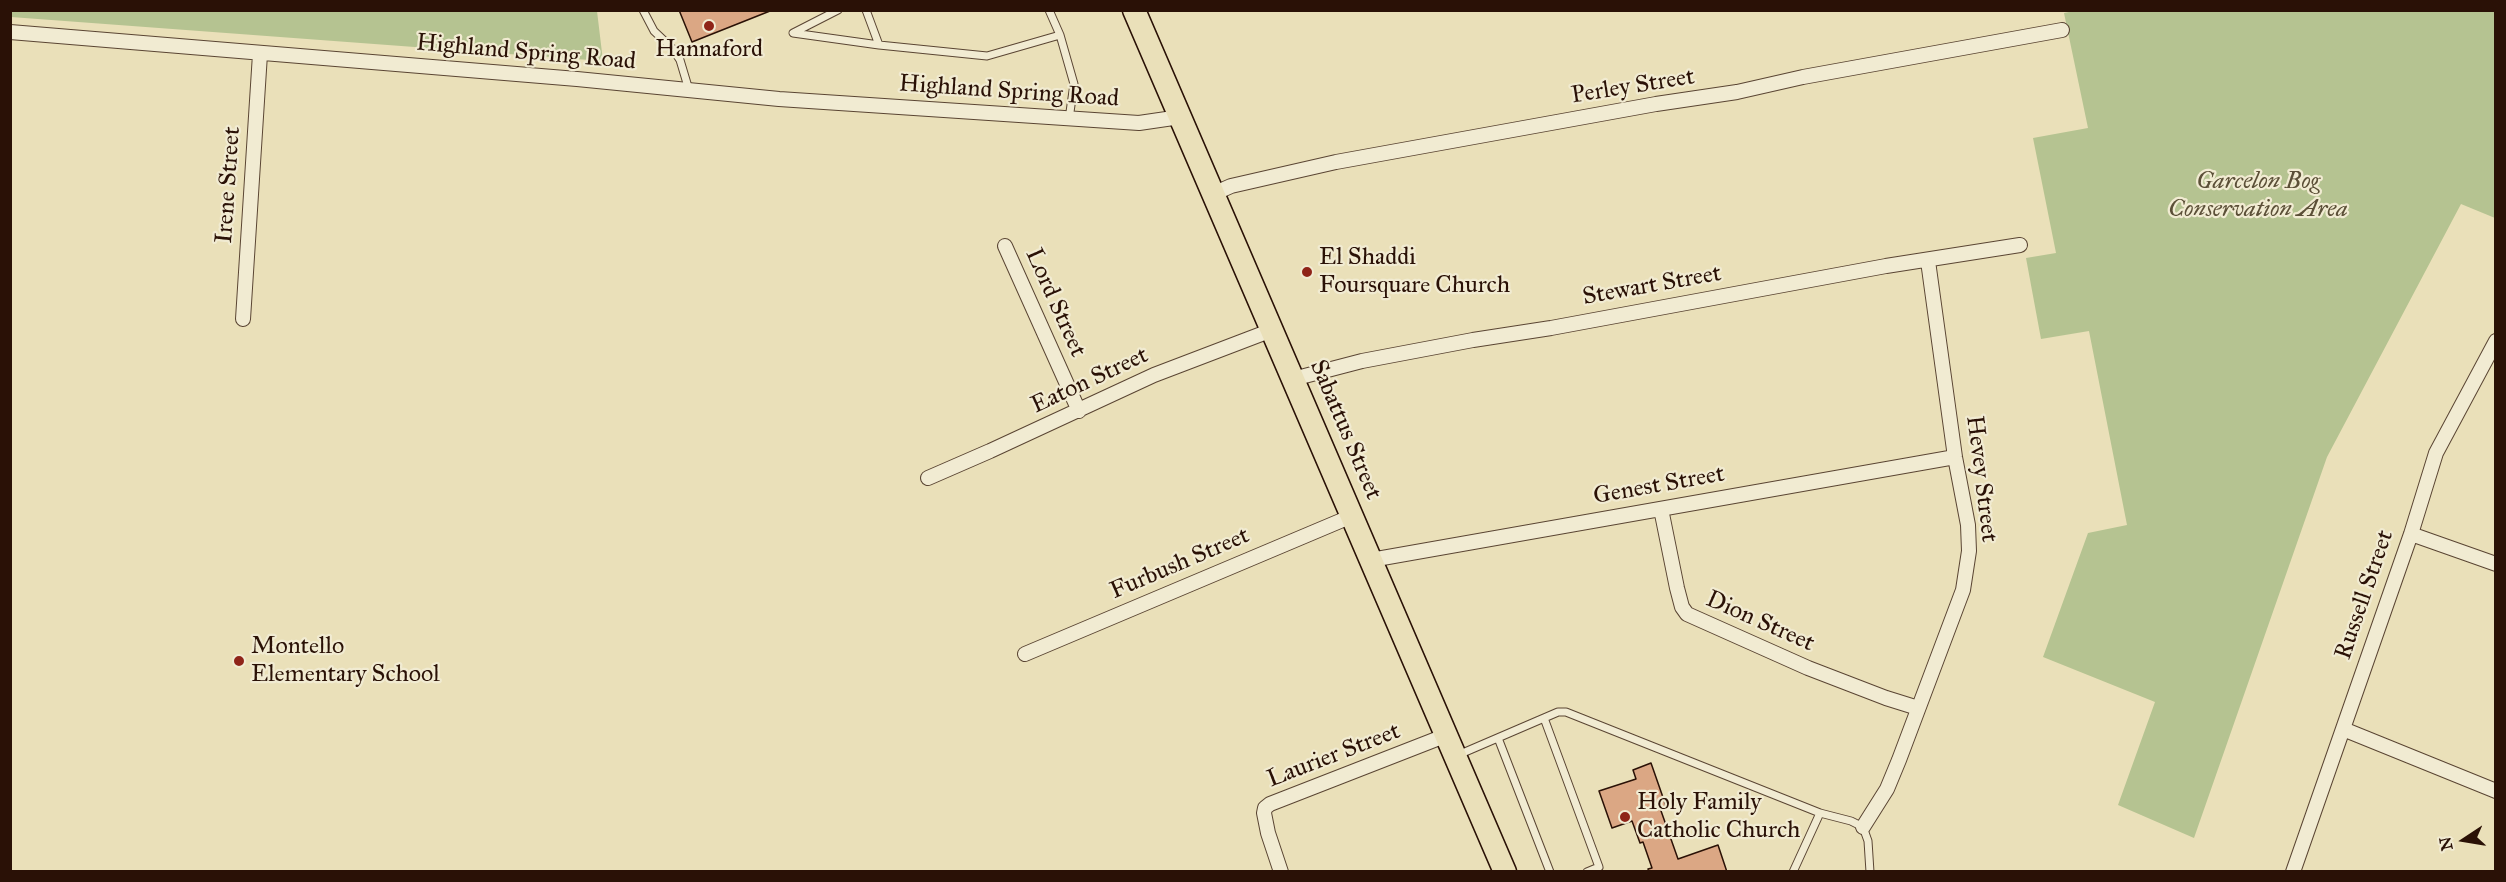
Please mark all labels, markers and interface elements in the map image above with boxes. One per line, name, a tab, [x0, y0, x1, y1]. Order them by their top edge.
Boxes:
marker: Hannaford	[702, 19, 716, 33]
street label: Highland Spring Road	[415, 29, 637, 77]
place label: Hannaford	[655, 36, 763, 64]
street label: Perley Street	[1569, 63, 1697, 111]
street label: Highland Spring Road	[898, 70, 1120, 114]
street label: Irene Street	[211, 126, 247, 244]
park label: Garcelon Bog Conservation Area	[2168, 168, 2348, 224]
street label: Lord Street	[1018, 244, 1092, 362]
place label: El Shaddi Foursquare Church	[1319, 244, 1510, 300]
street label: Stewart Street	[1580, 260, 1724, 312]
marker: El Shaddi Foursquare Church	[1300, 265, 1314, 279]
street label: Eaton Street	[1027, 341, 1153, 421]
street label: Sabattus Street	[1303, 356, 1387, 504]
street label: Hevey Street	[1959, 414, 2003, 544]
street label: Genest Street	[1591, 460, 1727, 512]
street label: Furbush Street	[1106, 522, 1254, 606]
street label: Russell Street	[2329, 527, 2401, 663]
street label: Dion Street	[1701, 585, 1819, 659]
place label: Montello Elementary School	[251, 633, 440, 689]
marker: Montello Elementary School	[232, 654, 246, 668]
street label: Laurier Street	[1264, 717, 1404, 795]
place label: Holy Family Catholic Church	[1637, 789, 1800, 845]
marker: Holy Family Catholic Church	[1618, 810, 1632, 824]
north arrow	[2434, 810, 2494, 870]
text: N	[2435, 835, 2457, 852]

